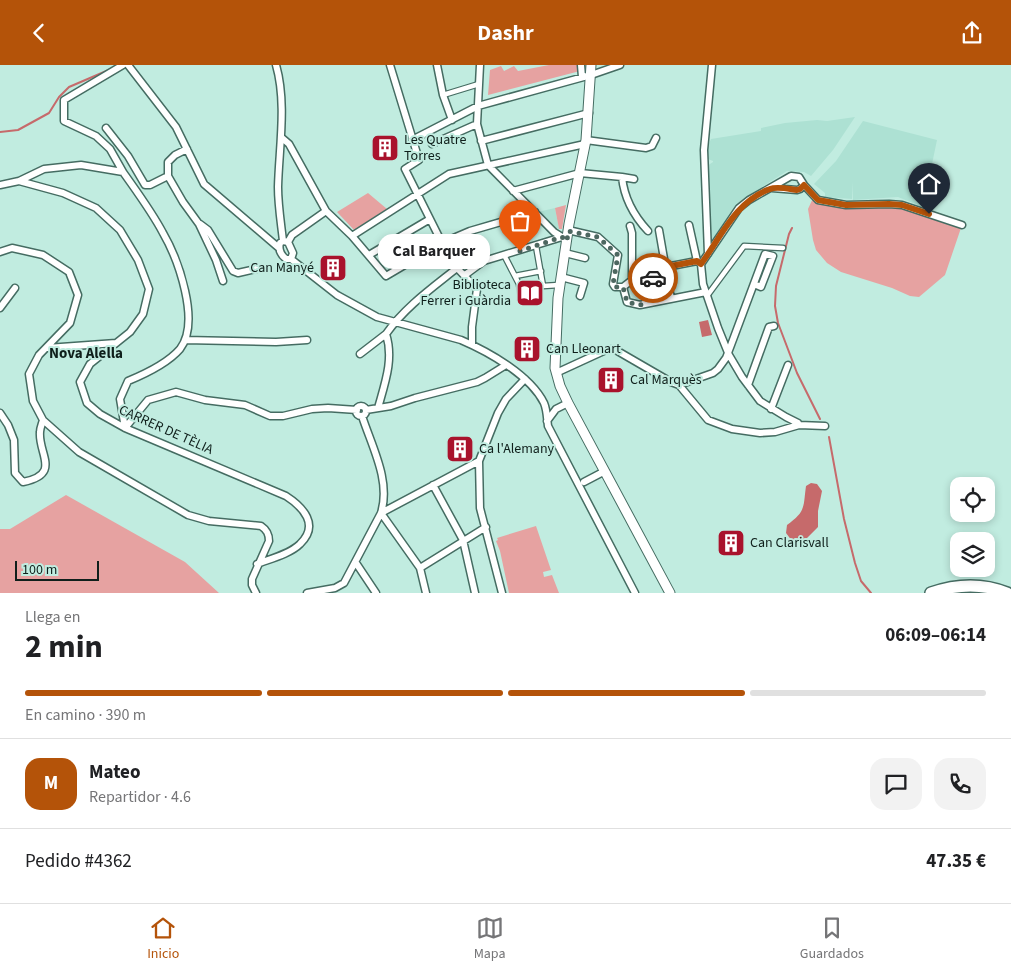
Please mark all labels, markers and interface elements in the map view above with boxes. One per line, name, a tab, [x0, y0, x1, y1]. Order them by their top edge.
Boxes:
text: Dashr	[477, 17, 534, 49]
icon: back	[25, 19, 53, 47]
icon: share	[958, 19, 986, 47]
place label: Les Quatre Torres	[404, 130, 466, 166]
building icon: Les Quatre Torres	[370, 133, 400, 163]
pin	[908, 163, 950, 214]
icon: home	[915, 170, 943, 198]
pin	[499, 200, 541, 251]
icon: bag	[506, 207, 534, 235]
callout: Cal Barquer	[378, 233, 490, 269]
text: Cal Barquer	[393, 240, 475, 262]
building icon: Can Manyé	[318, 253, 348, 283]
courier	[628, 253, 678, 303]
place label: Can Manyé	[250, 258, 314, 278]
icon: car	[639, 264, 667, 292]
place label: Biblioteca Ferrer i Guàrdia	[421, 275, 511, 311]
library icon: Biblioteca Ferrer i Guàrdia	[515, 278, 545, 308]
building icon: Can Lleonart	[512, 334, 542, 364]
place label: Can Lleonart	[546, 339, 621, 359]
district label: Nova Alella	[49, 343, 123, 364]
building icon: Cal Marquès	[596, 365, 626, 395]
place label: Cal Marquès	[630, 370, 702, 390]
street label: CARRER DE TÈLIA	[116, 400, 217, 460]
building icon: Ca l'Alemany	[445, 434, 475, 464]
place label: Ca l'Alemany	[479, 439, 555, 459]
map controls	[950, 477, 995, 577]
button: locate	[950, 477, 995, 522]
building icon: Can Clarisvall	[716, 528, 746, 558]
button: layers	[950, 532, 995, 577]
place label: Can Clarisvall	[750, 533, 829, 553]
scale bar	[15, 558, 99, 581]
text: 100 m	[22, 560, 57, 580]
text: Llega en	[25, 606, 80, 628]
text: 06:09–06:14	[885, 622, 986, 649]
text: 2 min	[25, 624, 103, 670]
text: En camino · 390 m	[25, 704, 146, 726]
button: chat	[870, 758, 922, 810]
button: phone	[934, 758, 986, 810]
text: Mateo	[89, 759, 140, 786]
text: M	[44, 770, 58, 797]
text: Repartidor · 4.6	[89, 786, 191, 808]
text: Pedido #4362	[25, 848, 132, 875]
text: 47.35 €	[926, 848, 986, 875]
tab: Inicio	[147, 914, 179, 964]
tab: Mapa	[474, 914, 506, 964]
tab: Guardados	[800, 914, 864, 964]

